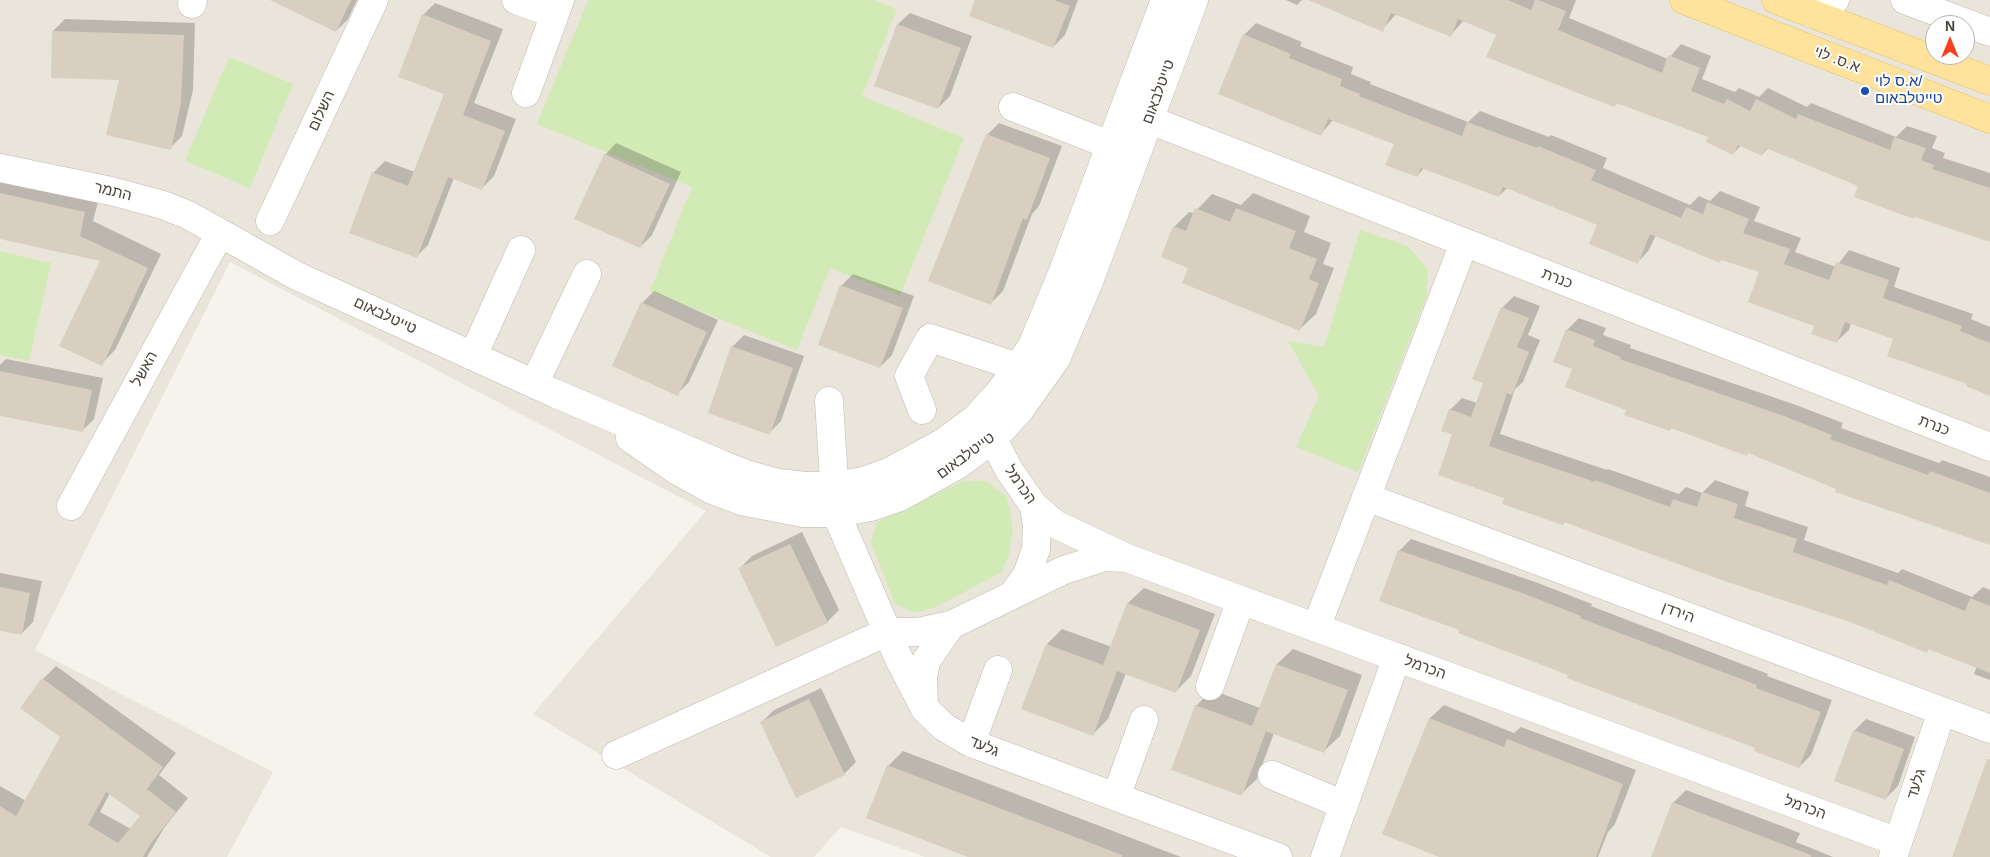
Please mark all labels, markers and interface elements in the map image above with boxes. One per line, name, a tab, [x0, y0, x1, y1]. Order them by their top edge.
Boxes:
north arrow	[1925, 15, 1975, 65]
text: N	[1945, 18, 1955, 34]
street label: א.ס. לוי	[1812, 43, 1862, 77]
street label: טייטלבאום	[1139, 57, 1179, 127]
place label: א.ס לוי/ טייטלבאום	[1875, 73, 1942, 108]
marker: א.ס לוי/ טייטלבאום	[1859, 85, 1871, 97]
street label: השלום	[305, 88, 339, 134]
street label: התמר	[92, 179, 134, 205]
street label: כנרת	[1539, 265, 1575, 293]
street label: טייטלבאום	[351, 294, 419, 338]
street label: האשל	[128, 348, 162, 390]
street label: כנרת	[1916, 412, 1952, 440]
street label: טייטלבאום	[933, 429, 999, 483]
street label: הכרמל	[1000, 462, 1040, 508]
street label: הירדן	[1659, 599, 1697, 627]
street label: הכרמל	[1402, 652, 1448, 684]
street label: גלעד	[966, 733, 1002, 761]
street label: גלעד	[1904, 767, 1930, 801]
street label: הכרמל	[1782, 792, 1828, 824]

